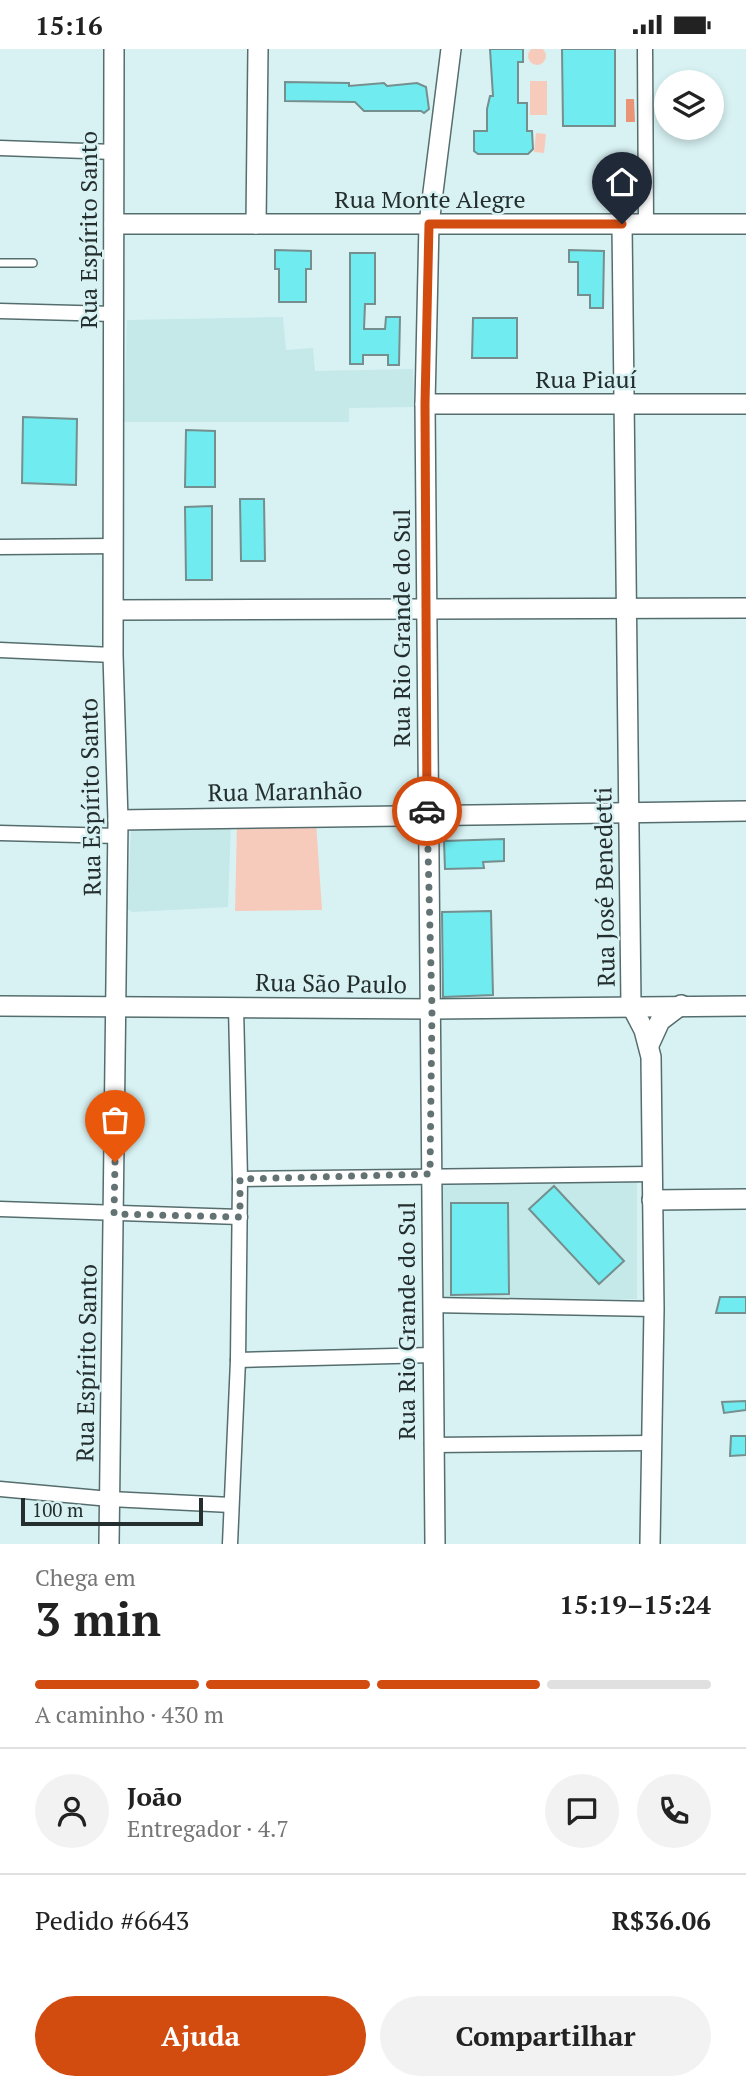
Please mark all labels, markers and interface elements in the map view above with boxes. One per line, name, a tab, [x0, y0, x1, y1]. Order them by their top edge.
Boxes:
text: 15:16	[35, 8, 103, 42]
map controls	[654, 70, 724, 140]
button: layers	[654, 70, 724, 140]
street label: Rua Espírito Santo	[72, 131, 104, 329]
pin	[592, 152, 652, 224]
icon: home	[603, 163, 641, 201]
street label: Rua Monte Alegre	[334, 183, 526, 215]
street label: Rua Piauí	[535, 363, 637, 395]
street label: Rua Rio Grande do Sul	[385, 509, 417, 747]
street label: Rua Espírito Santo	[72, 698, 108, 896]
street label: Rua Maranhão	[207, 774, 363, 808]
courier	[392, 776, 462, 846]
street label: Rua José Benedetti	[586, 787, 622, 987]
icon: car	[408, 792, 446, 830]
street label: Rua São Paulo	[255, 966, 407, 1000]
pin	[85, 1090, 145, 1162]
icon: bag	[96, 1101, 134, 1139]
street label: Rua Rio Grande do Sul	[390, 1202, 422, 1440]
street label: Rua Espírito Santo	[68, 1264, 104, 1462]
scale bar	[21, 1495, 203, 1527]
text: 100 m	[32, 1497, 83, 1522]
text: Chega em	[35, 1562, 136, 1593]
text: 15:19–15:24	[559, 1587, 711, 1621]
text: 3 min	[35, 1588, 161, 1649]
text: A caminho · 430 m	[35, 1699, 224, 1730]
button: person	[35, 1774, 109, 1848]
button: chat	[545, 1774, 619, 1848]
button: phone	[637, 1774, 711, 1848]
text: João	[127, 1779, 182, 1813]
text: Entregador · 4.7	[127, 1813, 289, 1844]
text: Pedido #6643	[35, 1903, 189, 1937]
text: R$36.06	[612, 1903, 711, 1937]
button: Ajuda	[35, 1996, 366, 2076]
button: Compartilhar	[380, 1996, 711, 2076]

